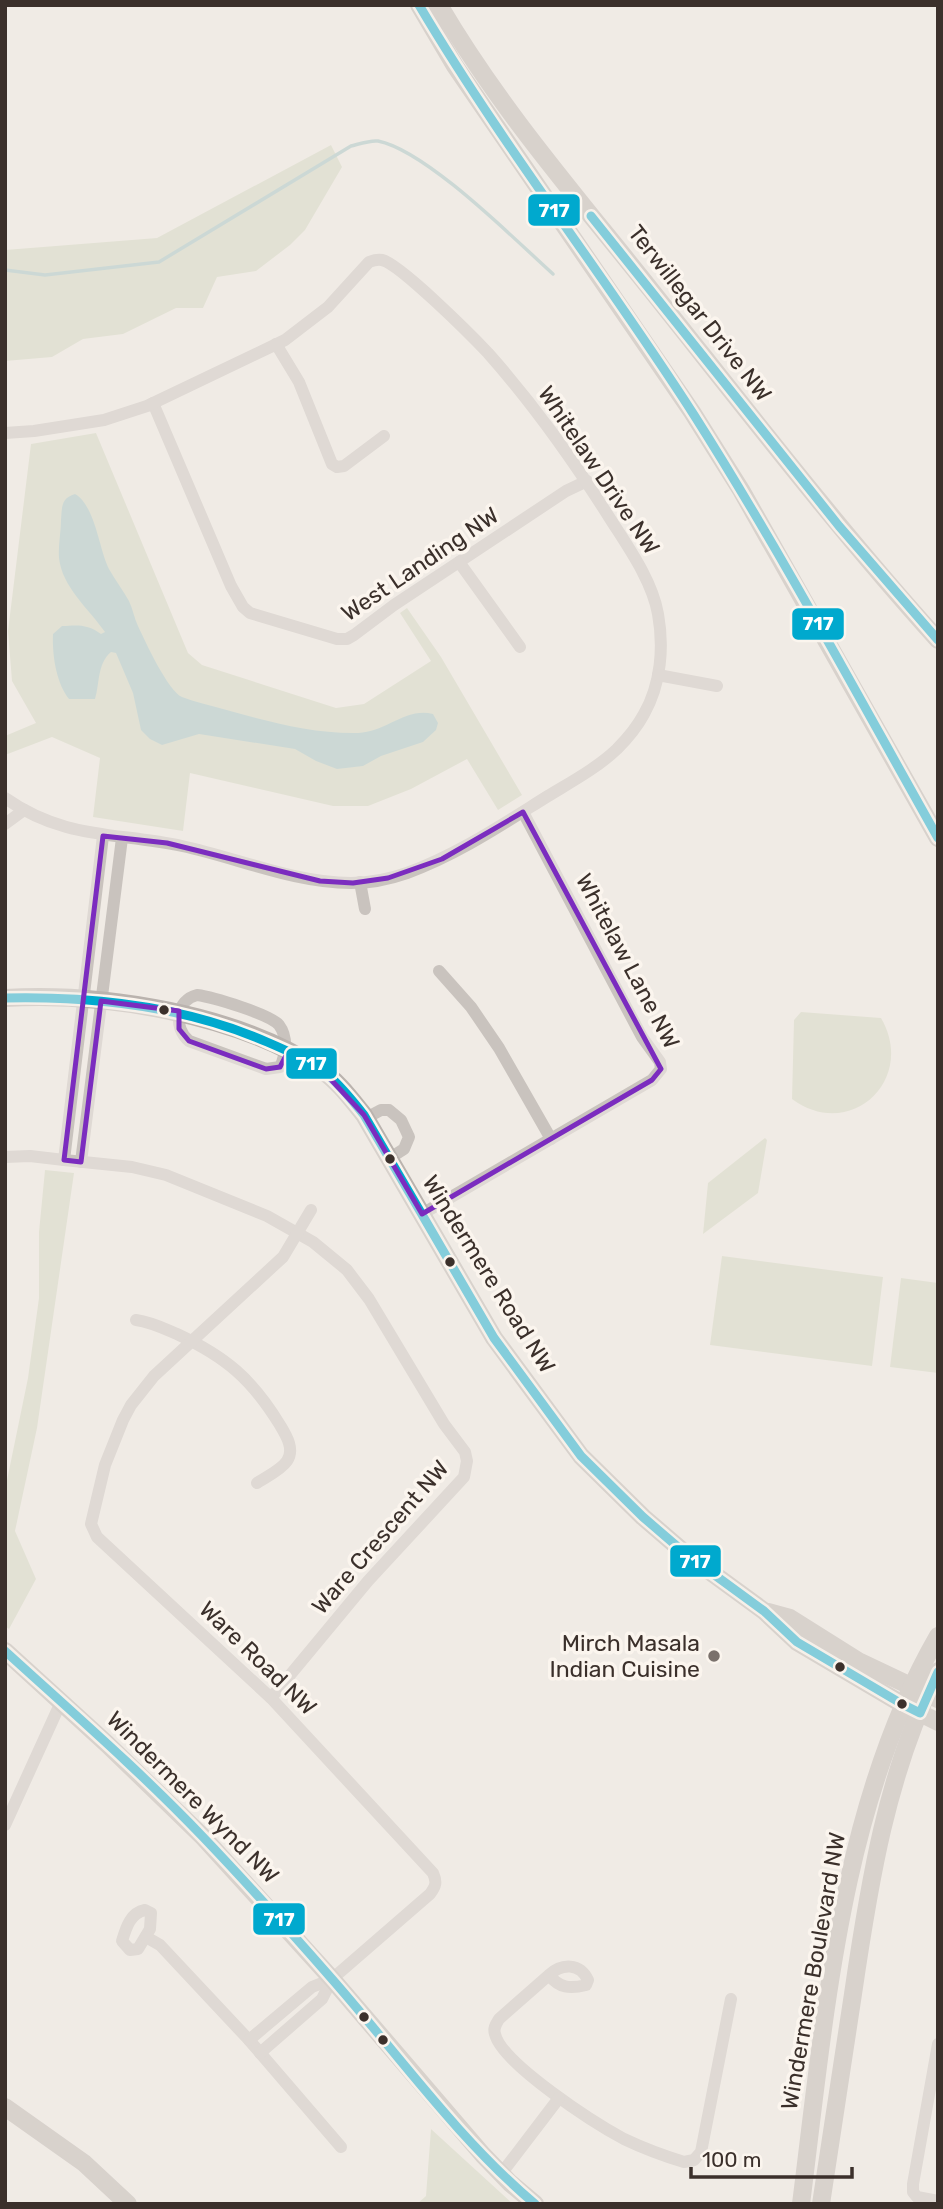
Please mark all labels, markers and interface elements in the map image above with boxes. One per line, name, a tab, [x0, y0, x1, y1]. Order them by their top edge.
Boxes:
line badge: 717	[527, 193, 581, 227]
text: 717	[538, 199, 570, 222]
street label: Terwillegar Drive NW	[622, 219, 778, 407]
street label: Whitelaw Drive NW	[532, 380, 666, 560]
street label: West Landing NW	[336, 501, 504, 627]
line badge: 717	[791, 607, 845, 641]
text: 717	[802, 612, 834, 635]
street label: Whitelaw Lane NW	[570, 869, 686, 1053]
unlabelled marker	[157, 1003, 171, 1017]
line badge: 717	[285, 1047, 338, 1080]
text: 717	[295, 1052, 327, 1075]
unlabelled marker	[383, 1152, 397, 1166]
street label: Windermere Road NW	[417, 1170, 561, 1378]
unlabelled marker	[443, 1255, 457, 1269]
street label: Ware Crescent NW	[306, 1454, 454, 1620]
line badge: 717	[669, 1544, 722, 1578]
text: 717	[679, 1550, 711, 1573]
street label: Ware Road NW	[194, 1595, 322, 1721]
place label: Mirch Masala Indian Cuisine	[549, 1629, 700, 1683]
marker: Mirch Masala Indian Cuisine	[706, 1648, 722, 1664]
unlabelled marker	[833, 1660, 847, 1674]
unlabelled marker	[895, 1697, 909, 1711]
street label: Windermere Wynd NW	[101, 1705, 285, 1889]
street label: Windermere Boulevard NW	[775, 1830, 851, 2112]
line badge: 717	[252, 1902, 306, 1936]
text: 717	[263, 1908, 295, 1931]
unlabelled marker	[357, 2010, 371, 2024]
unlabelled marker	[376, 2033, 390, 2047]
scale bar	[691, 2136, 852, 2180]
text: 100 m	[702, 2147, 761, 2172]

